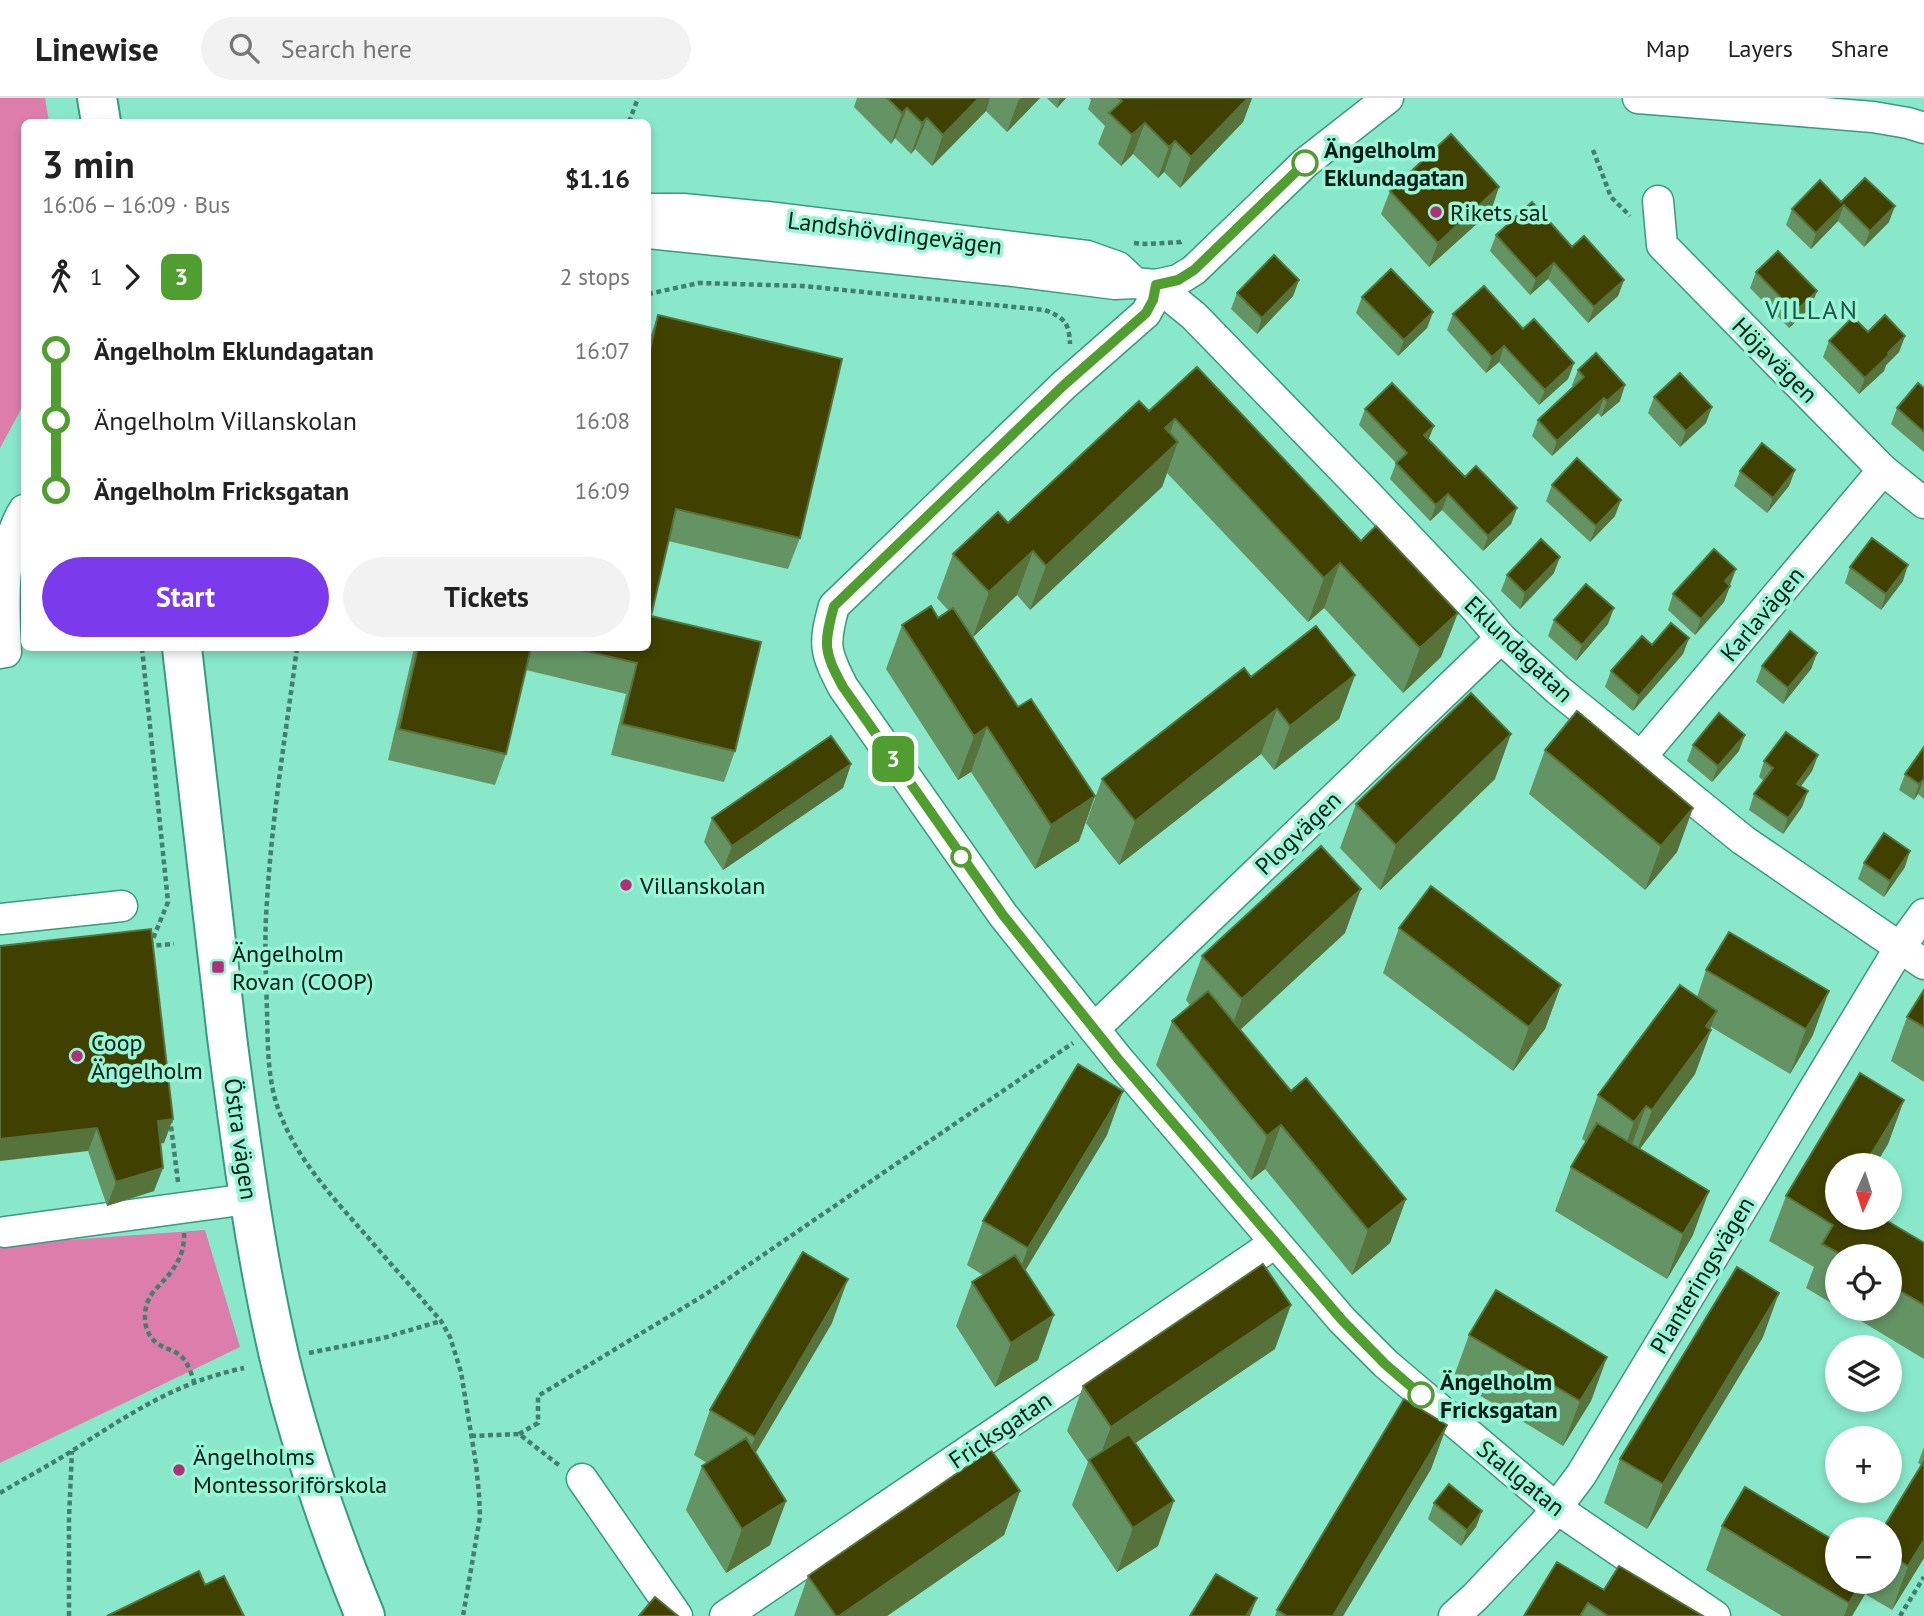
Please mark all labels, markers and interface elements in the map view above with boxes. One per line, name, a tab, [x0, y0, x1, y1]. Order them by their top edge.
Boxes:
search box	[201, 17, 691, 80]
text: Linewise	[35, 27, 159, 70]
icon: search	[225, 29, 263, 67]
text: Search here	[281, 32, 412, 65]
text: Map	[1646, 33, 1690, 64]
text: Layers	[1728, 33, 1793, 64]
text: Share	[1831, 33, 1889, 64]
place label: Ängelholm Eklundagatan	[1324, 134, 1464, 193]
text: 3 min	[42, 139, 135, 188]
marker: Ängelholm Eklundagatan	[1292, 150, 1318, 176]
text: $1.16	[565, 162, 630, 195]
text: 16:06 – 16:09 · Bus	[42, 190, 230, 219]
place label: Rikets sal	[1450, 197, 1548, 228]
street label: Landshövdingevägen	[786, 204, 1004, 262]
marker: Rikets sal	[1428, 204, 1444, 220]
icon: walk	[42, 258, 80, 296]
icon: forward	[113, 258, 151, 296]
text: 3	[175, 261, 188, 292]
text: 1	[90, 262, 103, 291]
text: 2 stops	[560, 262, 630, 291]
district label: VILLAN	[1764, 293, 1859, 326]
street label: Höjavägen	[1726, 311, 1824, 409]
text: Ängelholm Eklundagatan	[94, 334, 374, 367]
text: 16:07	[575, 336, 630, 365]
text: Ängelholm Villanskolan	[94, 404, 357, 437]
text: 16:08	[575, 406, 630, 435]
text: Ängelholm Fricksgatan	[94, 474, 349, 507]
text: 16:09	[575, 476, 630, 505]
button: Start	[42, 557, 329, 637]
button: Tickets	[343, 557, 630, 637]
street label: Karlavägen	[1713, 560, 1811, 668]
street label: Eklundagatan	[1458, 589, 1580, 709]
line badge: 3	[870, 736, 916, 782]
text: 3	[886, 743, 900, 774]
street label: Plogvägen	[1248, 784, 1348, 882]
unlabelled marker	[951, 847, 971, 867]
place label: Villanskolan	[639, 870, 765, 901]
marker: Villanskolan	[618, 877, 634, 893]
place label: Ängelholm Rovan (COOP)	[232, 938, 373, 997]
marker: Ängelholm Rovan (COOP)	[210, 959, 226, 975]
place label: Coop Ängelholm	[91, 1027, 203, 1086]
marker: Coop Ängelholm	[69, 1048, 85, 1064]
street label: Östra vägen	[217, 1076, 265, 1202]
north arrow	[1825, 1153, 1902, 1230]
map controls	[1825, 1153, 1902, 1594]
street label: Planteringsvägen	[1643, 1191, 1761, 1359]
button: locate	[1825, 1244, 1902, 1321]
button: layers	[1825, 1335, 1902, 1412]
place label: Ängelholm Fricksgatan	[1440, 1366, 1558, 1425]
marker: Ängelholm Fricksgatan	[1408, 1382, 1434, 1408]
street label: Fricksgatan	[943, 1384, 1057, 1476]
button: +	[1825, 1426, 1902, 1503]
street label: Stallgatan	[1471, 1433, 1571, 1523]
place label: Ängelholms Montessoriförskola	[193, 1441, 387, 1500]
marker: Ängelholms Montessoriförskola	[171, 1462, 187, 1478]
button: −	[1825, 1517, 1902, 1594]

